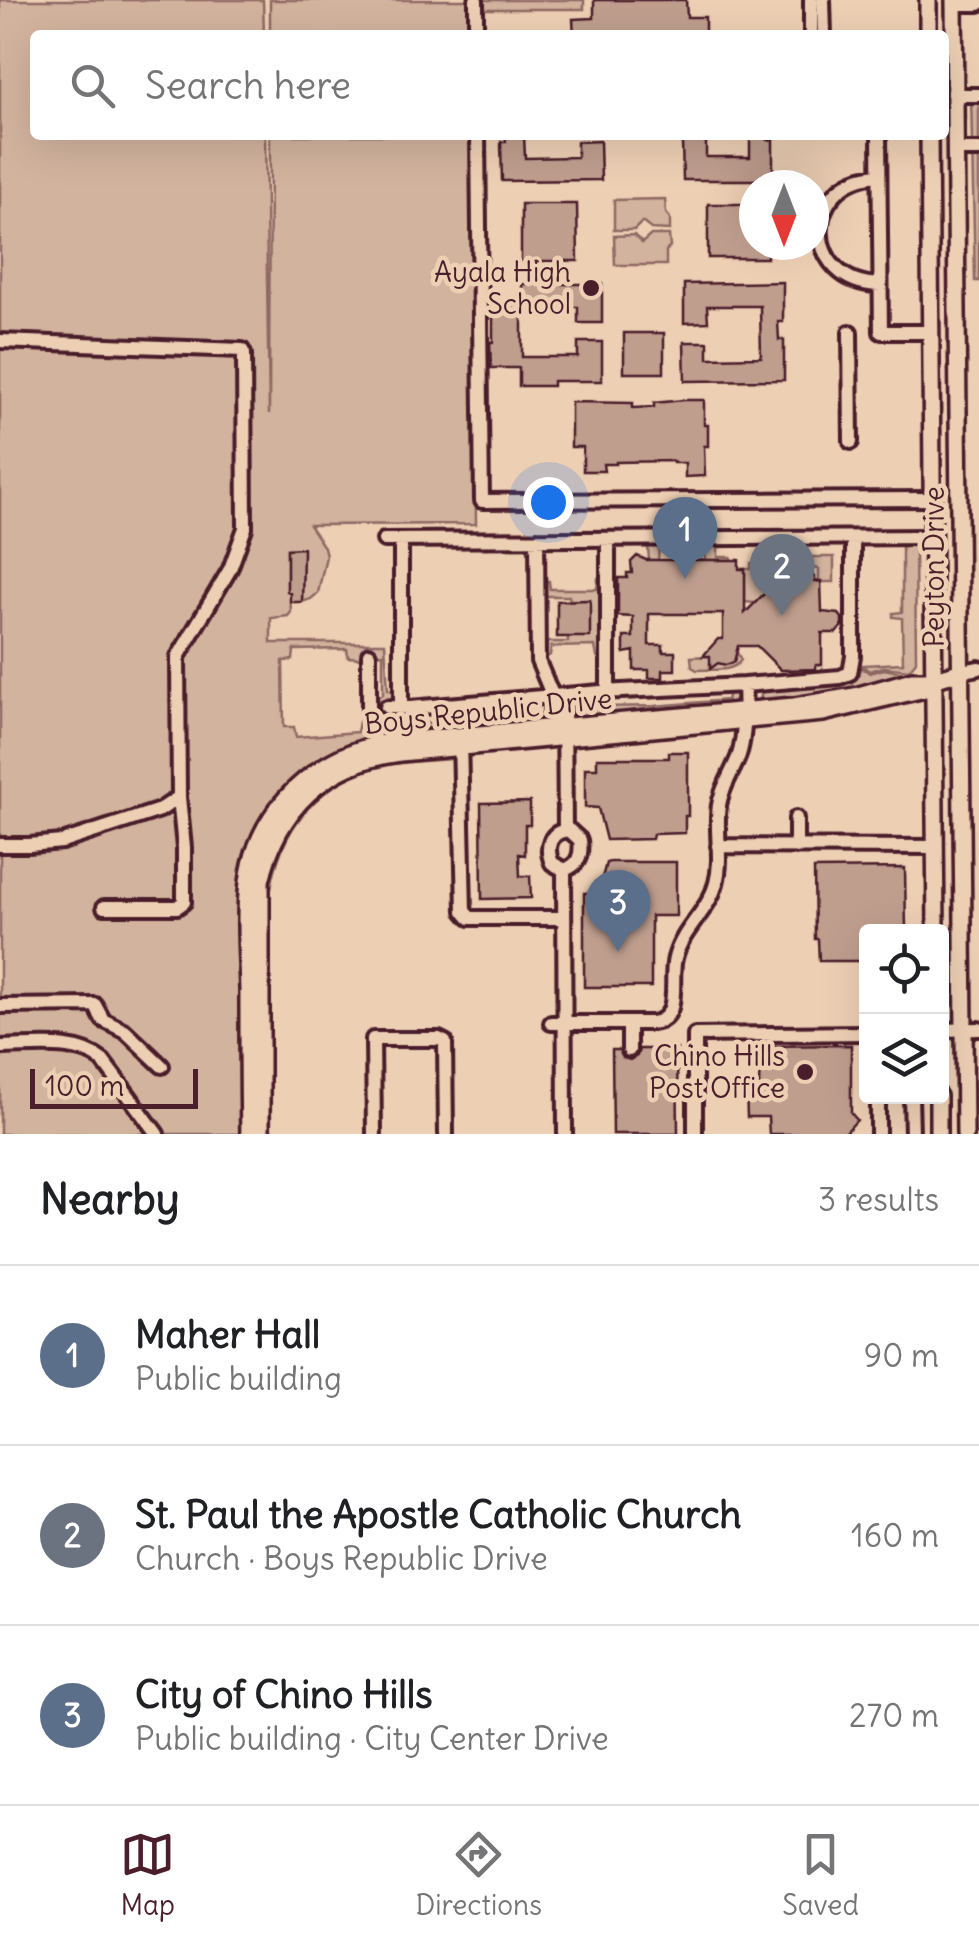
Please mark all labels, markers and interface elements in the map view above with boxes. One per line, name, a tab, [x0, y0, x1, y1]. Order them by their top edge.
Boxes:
search box	[30, 30, 949, 140]
icon: search	[65, 58, 120, 113]
text: Search here	[145, 62, 351, 109]
north arrow	[739, 170, 829, 260]
place label: Ayala High School	[434, 254, 571, 322]
marker: Ayala High School	[580, 277, 602, 299]
your location	[523, 477, 574, 528]
street label: Peyton Drive	[916, 486, 952, 648]
pin: 1	[652, 496, 718, 579]
pin: 2	[750, 534, 814, 616]
street label: Boys Republic Drive	[362, 680, 614, 742]
pin: 3	[586, 870, 650, 952]
map controls	[859, 924, 949, 1104]
button: locate	[859, 924, 949, 1014]
button: layers	[859, 1014, 949, 1104]
place label: Chino Hills Post Office	[649, 1038, 785, 1106]
marker: Chino Hills Post Office	[794, 1061, 816, 1083]
scale bar	[30, 1064, 198, 1108]
text: 100 m	[45, 1068, 124, 1104]
text: Nearby	[40, 1173, 179, 1225]
text: 3 results	[818, 1179, 939, 1220]
text: Maher Hall	[135, 1311, 320, 1358]
text: 1	[66, 1335, 79, 1376]
text: 90 m	[864, 1335, 939, 1376]
text: Public building	[135, 1358, 342, 1399]
text: St. Paul the Apostle Catholic Church	[135, 1491, 741, 1538]
text: 2	[64, 1515, 81, 1556]
text: 160 m	[851, 1515, 939, 1556]
text: Church · Boys Republic Drive	[135, 1538, 548, 1579]
text: City of Chino Hills	[135, 1671, 433, 1718]
text: 3	[63, 1695, 82, 1736]
text: 270 m	[849, 1695, 939, 1736]
text: Public building · City Center Drive	[135, 1718, 609, 1759]
tab: Map	[120, 1827, 175, 1923]
tab: Directions	[415, 1827, 542, 1923]
tab: Saved	[782, 1827, 859, 1923]

